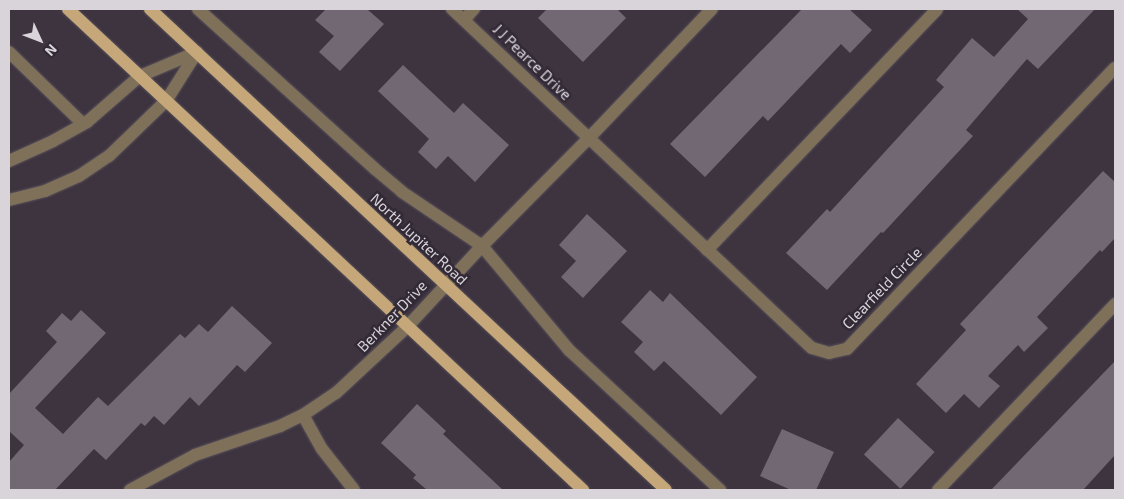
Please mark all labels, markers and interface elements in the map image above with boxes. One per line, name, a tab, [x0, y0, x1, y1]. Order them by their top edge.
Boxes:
north arrow	[15, 15, 65, 65]
street label: J J Pearce Drive	[489, 20, 575, 104]
text: N	[42, 41, 61, 60]
street label: North Jupiter Road	[367, 189, 471, 289]
street label: Clearfield Circle	[838, 243, 926, 333]
street label: Berkner Drive	[353, 276, 431, 356]

